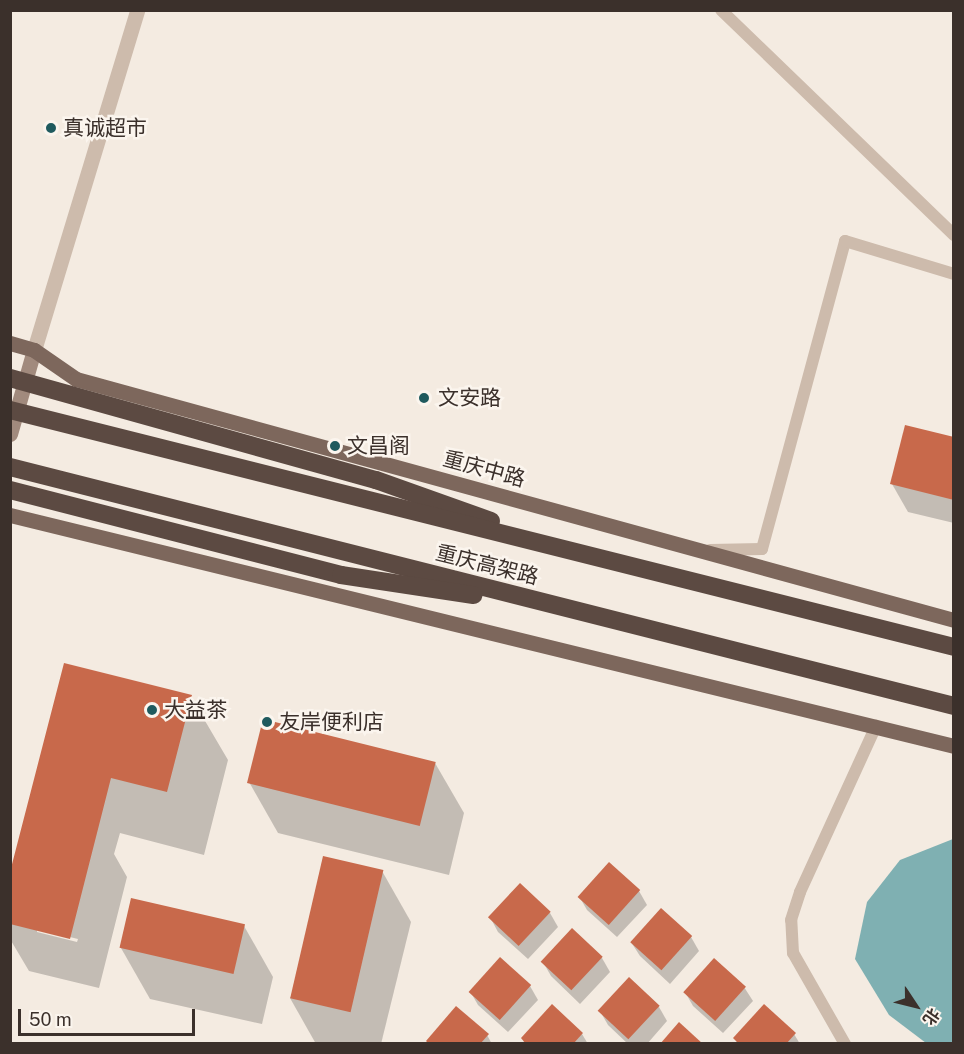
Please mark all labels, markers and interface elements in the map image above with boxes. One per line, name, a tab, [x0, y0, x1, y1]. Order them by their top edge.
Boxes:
place label: 真诚超市	[63, 115, 147, 141]
marker: 真诚超市	[44, 121, 58, 135]
place label: 文安路	[438, 385, 501, 411]
marker: 文安路	[415, 389, 433, 407]
place label: 文昌阁	[347, 433, 410, 459]
marker: 文昌阁	[328, 439, 342, 453]
street label: 重庆中路	[440, 446, 528, 492]
street label: 重庆高架路	[433, 540, 541, 590]
place label: 大益茶	[164, 697, 227, 723]
marker: 大益茶	[145, 703, 159, 717]
place label: 友岸便利店	[279, 709, 384, 735]
marker: 友岸便利店	[260, 715, 274, 729]
north arrow	[886, 976, 946, 1036]
scale bar	[21, 997, 198, 1035]
text: 北	[919, 1005, 944, 1029]
text: 50 m	[29, 1009, 72, 1030]

